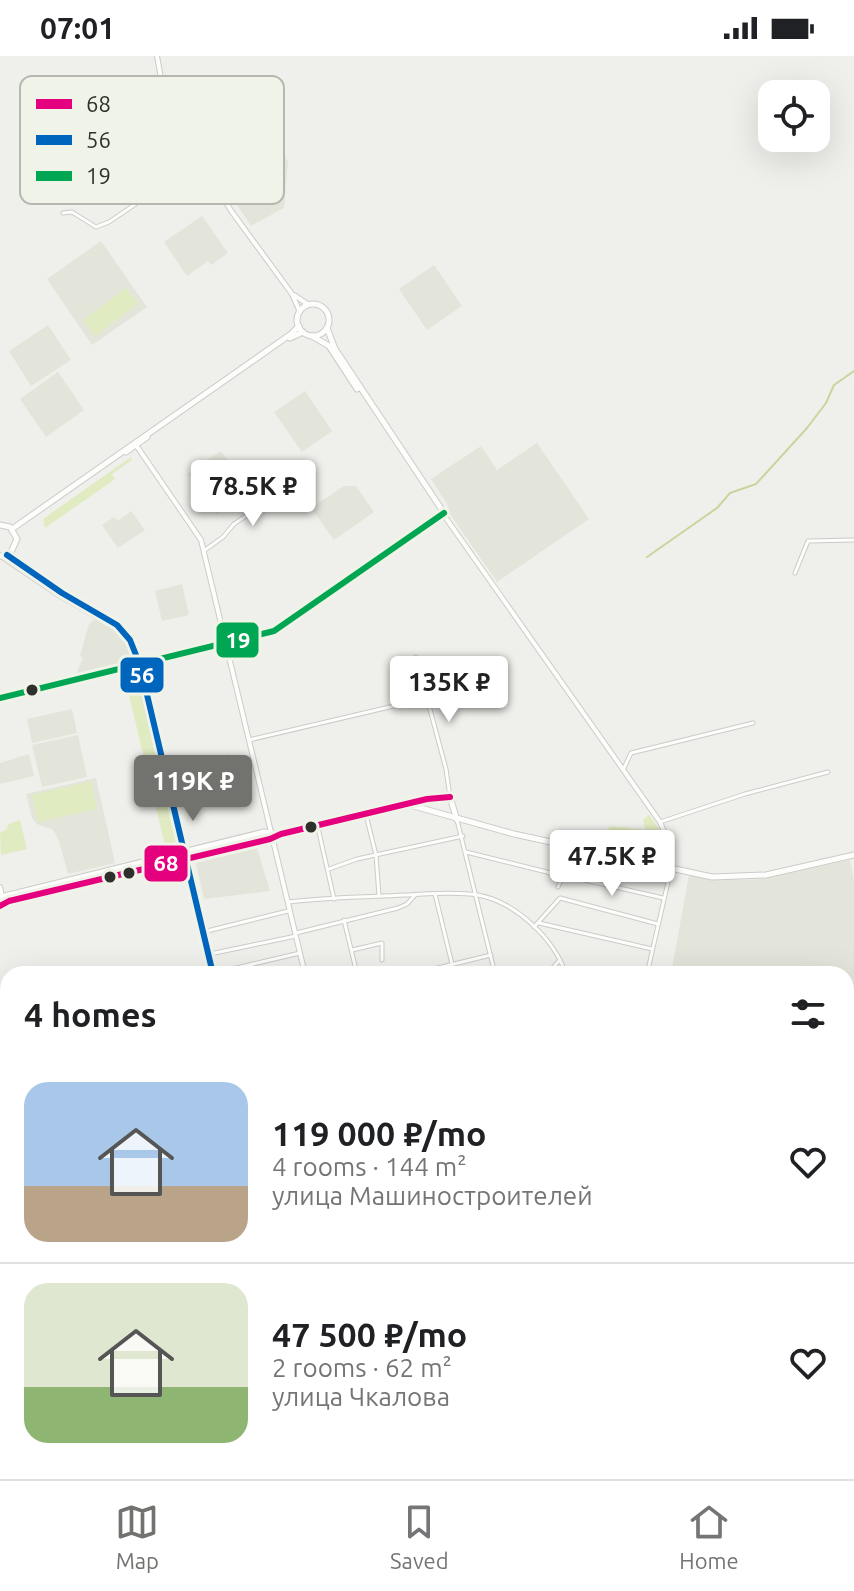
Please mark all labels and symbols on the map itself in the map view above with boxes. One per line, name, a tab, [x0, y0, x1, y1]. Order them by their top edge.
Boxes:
legend	[20, 76, 284, 204]
text: 68	[86, 91, 111, 116]
text: 56	[86, 127, 111, 152]
text: 19	[86, 163, 111, 188]
pin: 78.5K ₽	[179, 460, 327, 528]
line badge: 19	[215, 621, 260, 659]
text: 19	[226, 627, 250, 652]
line badge: 56	[119, 656, 165, 694]
pin: 135K ₽	[384, 656, 514, 724]
text: 56	[130, 662, 154, 687]
unlabelled marker	[24, 682, 40, 698]
pin: 119K ₽	[128, 755, 258, 823]
unlabelled marker	[303, 819, 319, 835]
pin: 47.5K ₽	[538, 830, 686, 898]
line badge: 68	[143, 844, 189, 883]
text: 68	[154, 850, 178, 875]
unlabelled marker	[121, 865, 137, 881]
unlabelled marker	[102, 869, 118, 885]

